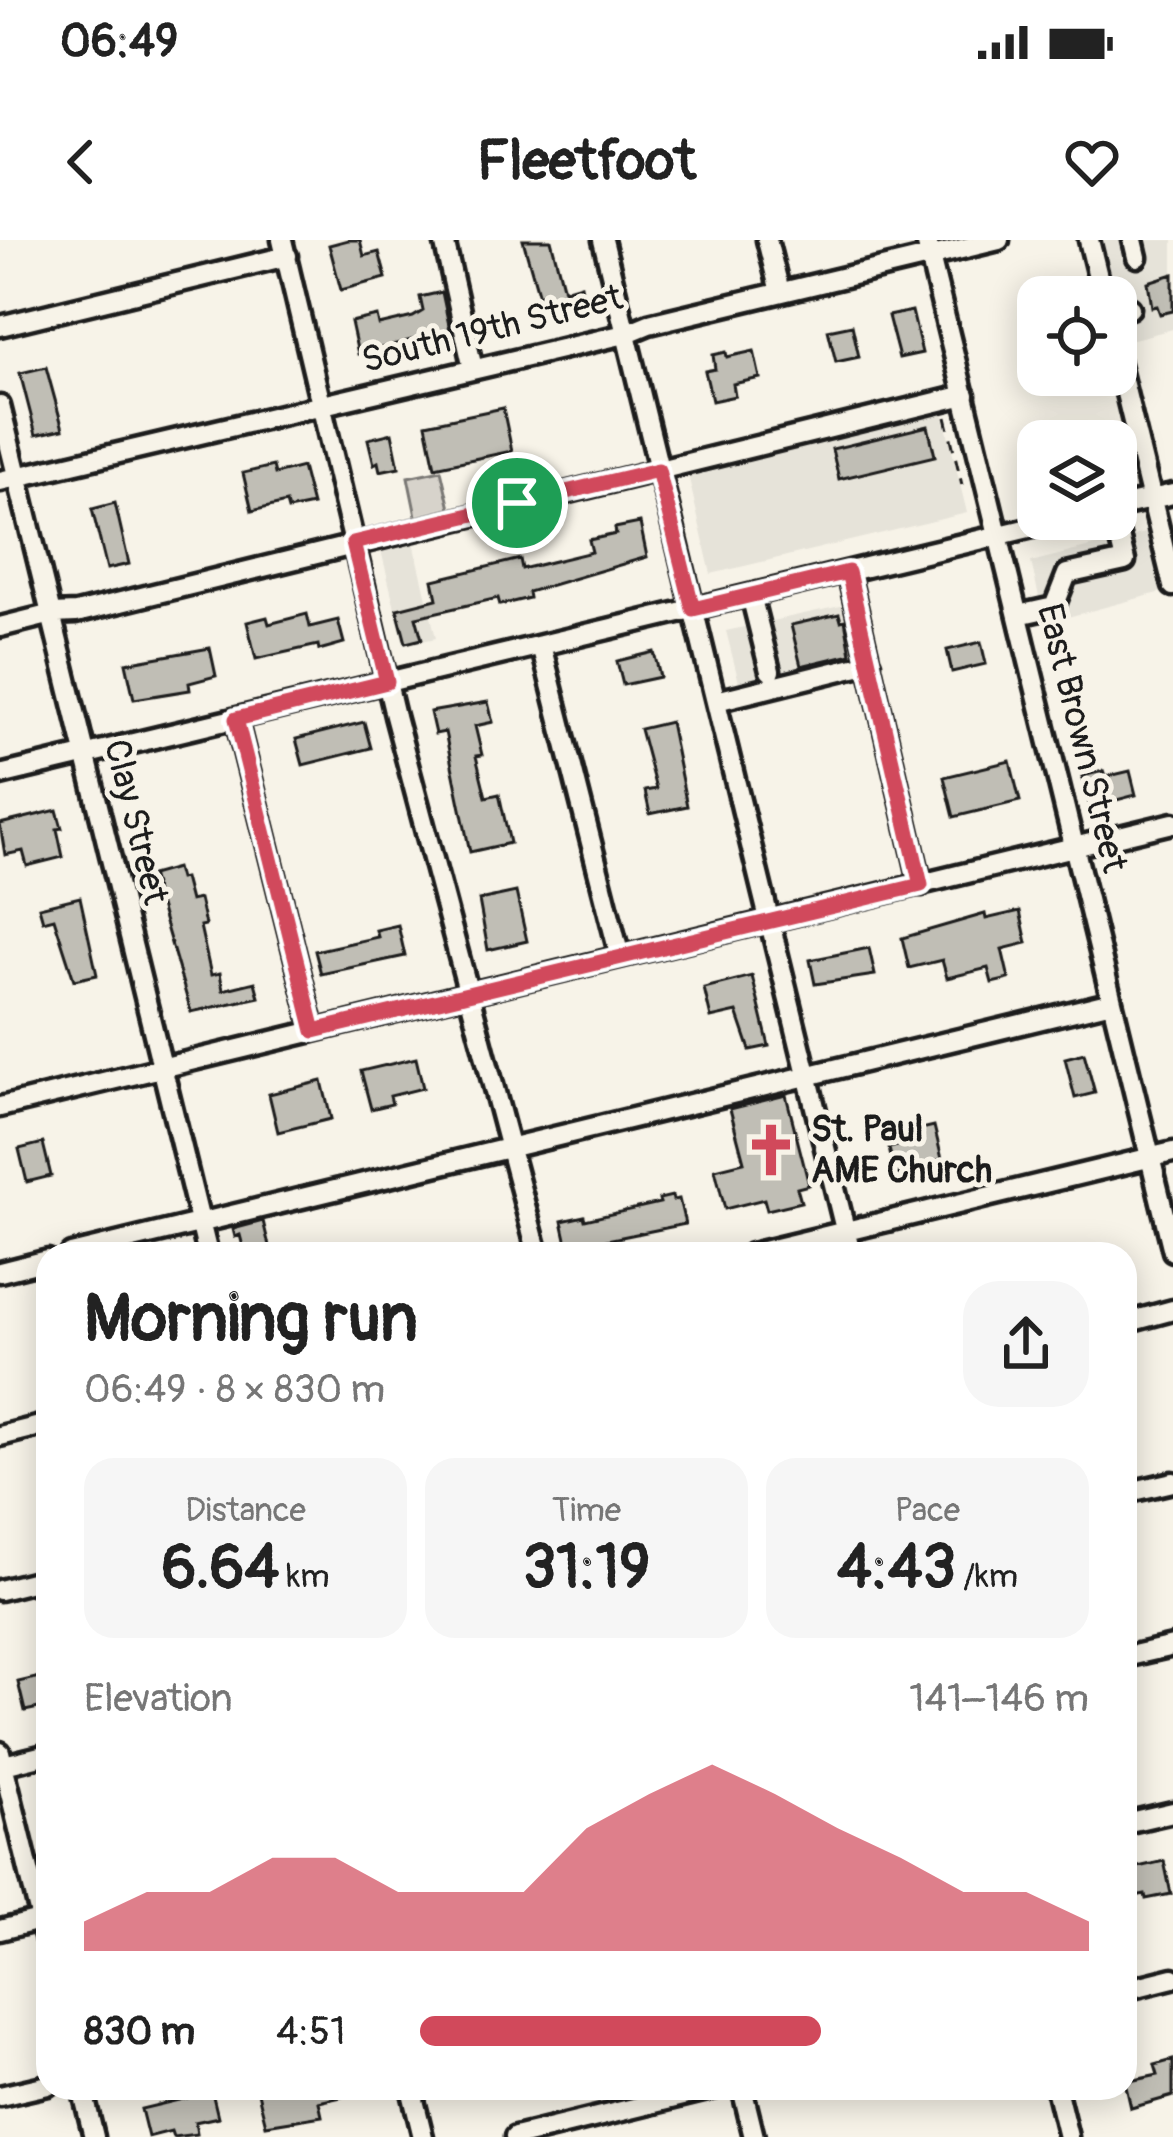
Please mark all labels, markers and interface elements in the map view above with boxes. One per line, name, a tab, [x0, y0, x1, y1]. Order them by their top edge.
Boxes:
text: 06:49	[60, 14, 178, 70]
text: Fleetfoot	[477, 128, 696, 196]
icon: back	[48, 129, 114, 195]
icon: heart	[1059, 129, 1125, 195]
street label: South 19th Street	[357, 275, 627, 383]
map controls	[1017, 276, 1137, 540]
button: locate	[1017, 276, 1137, 396]
button: layers	[1017, 420, 1137, 540]
pin	[466, 452, 568, 554]
icon: arrive	[484, 470, 550, 536]
street label: East Brown Street	[1027, 599, 1137, 878]
street label: Clay Street	[94, 735, 178, 910]
place label: St. Paul AME Church	[811, 1107, 992, 1193]
church icon: St. Paul AME Church	[742, 1121, 800, 1179]
text: Morning run	[84, 1278, 418, 1361]
button: share	[963, 1281, 1089, 1407]
text: 06:49 · 8 × 830 m	[84, 1365, 385, 1414]
text: Distance	[185, 1490, 306, 1531]
text: Time	[552, 1490, 621, 1531]
text: Pace	[895, 1490, 960, 1531]
text: 6.64	[161, 1531, 279, 1606]
text: 31:19	[523, 1531, 650, 1606]
text: 4:43	[837, 1531, 956, 1606]
text: km	[279, 1556, 330, 1597]
text: /km	[956, 1556, 1018, 1597]
text: Elevation	[84, 1674, 233, 1723]
text: 141–146 m	[909, 1674, 1089, 1723]
text: 830 m	[84, 2007, 195, 2056]
text: 4:51	[276, 2007, 345, 2056]

